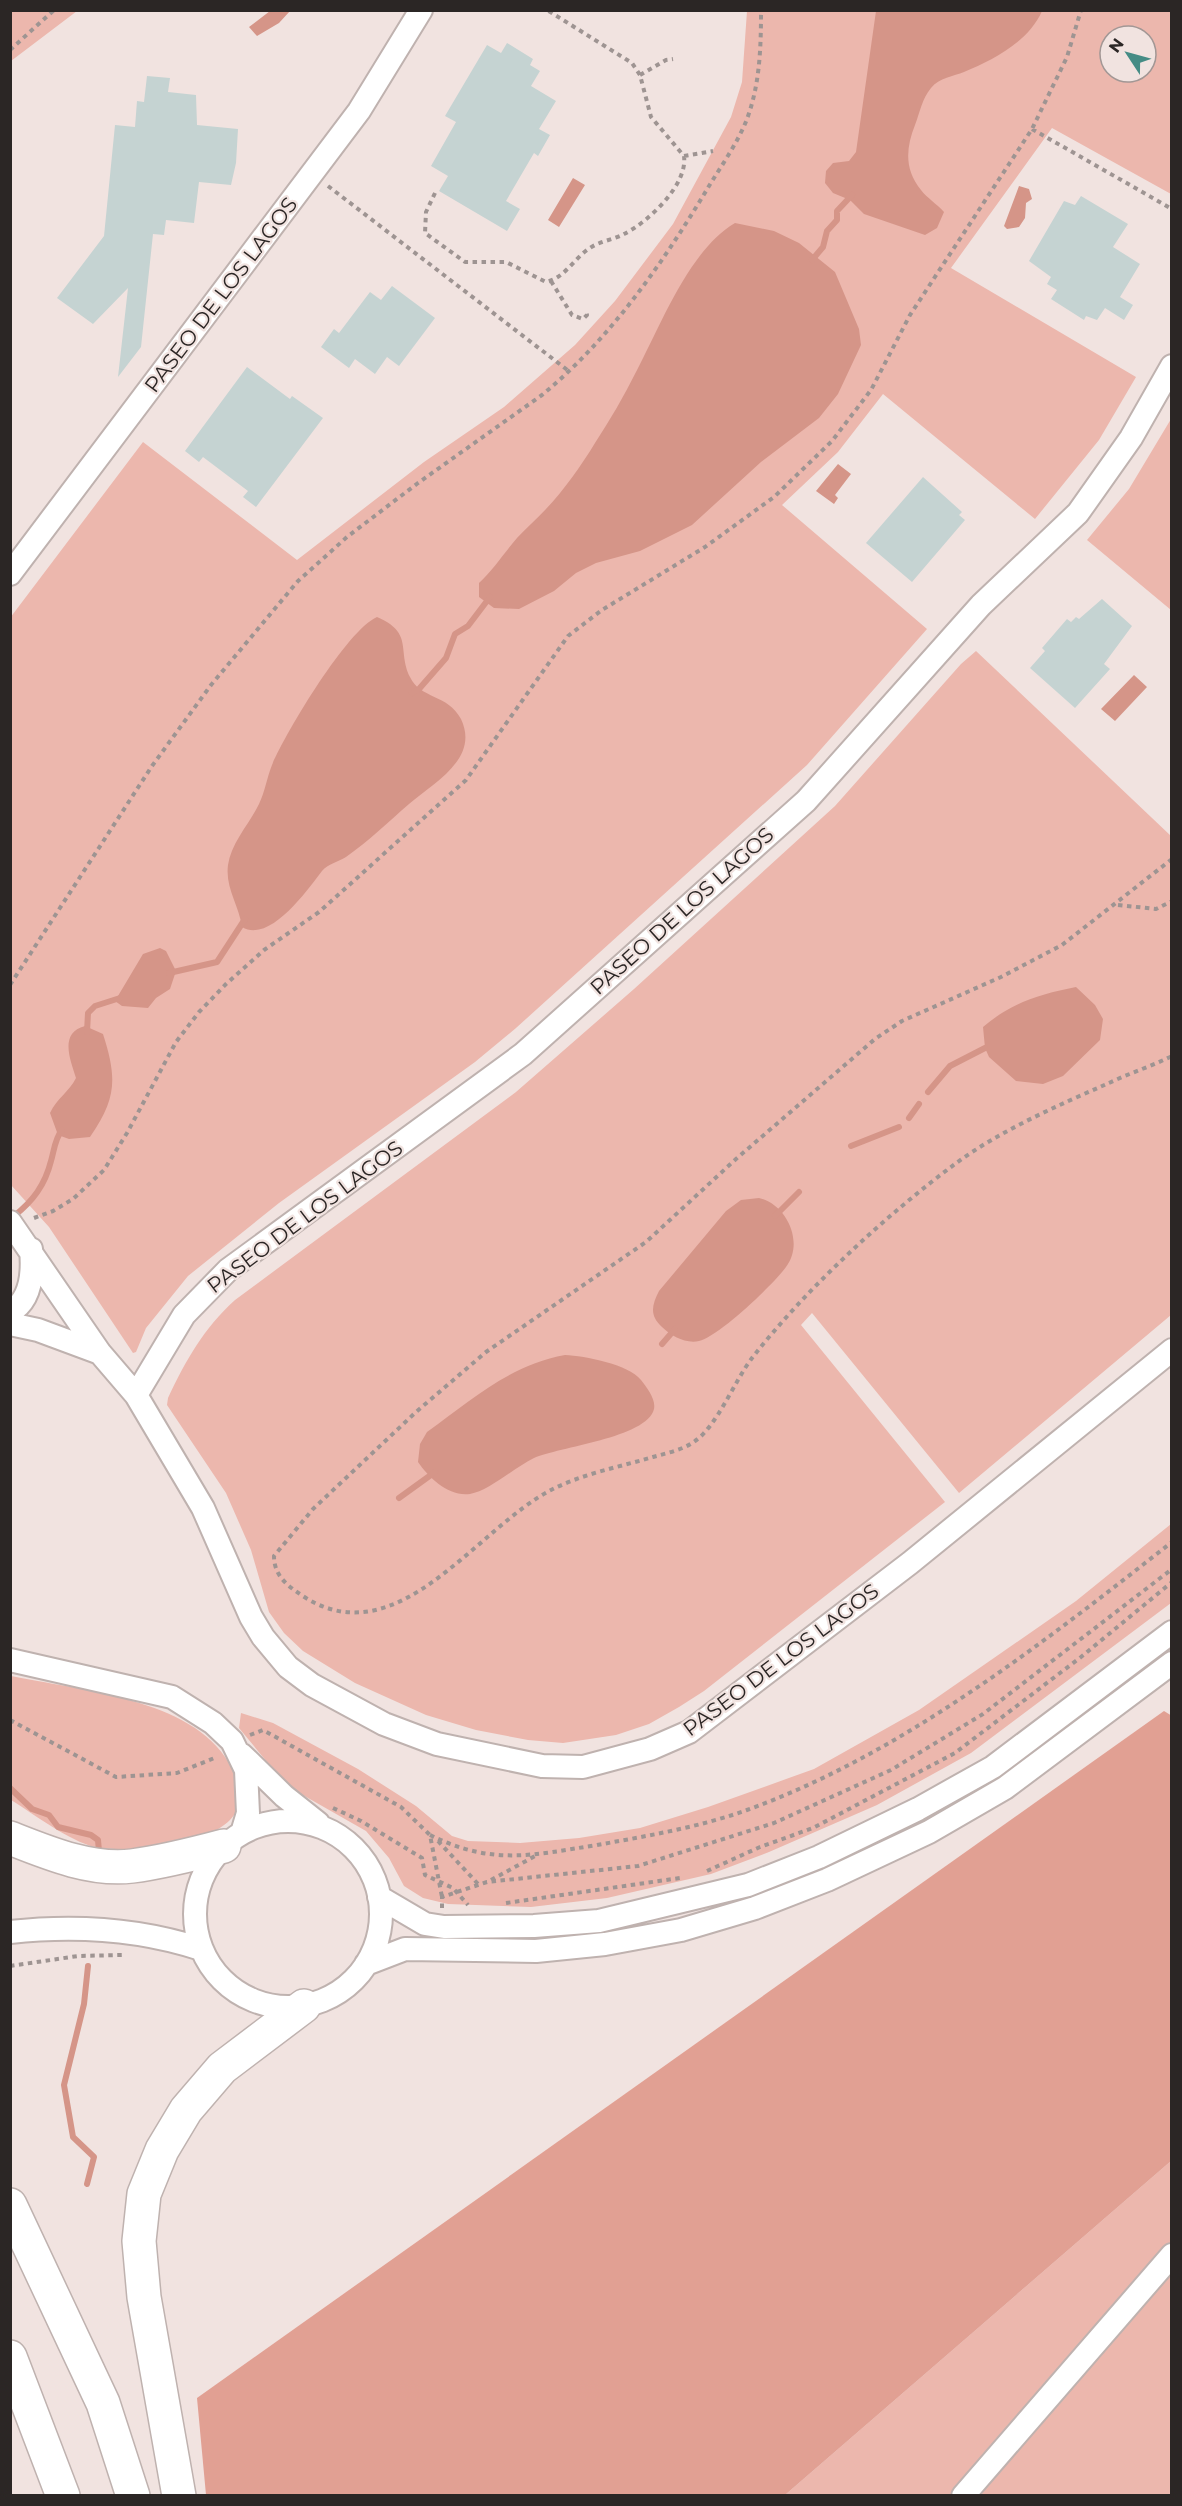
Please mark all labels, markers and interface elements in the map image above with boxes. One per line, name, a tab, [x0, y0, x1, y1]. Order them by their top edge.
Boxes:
north arrow	[1098, 24, 1158, 84]
text: N	[1105, 35, 1128, 56]
street label: PASEO DE LOS LAGOS	[139, 192, 302, 397]
street label: PASEO DE LOS LAGOS	[585, 822, 779, 1000]
street label: PASEO DE LOS LAGOS	[202, 1135, 407, 1298]
street label: PASEO DE LOS LAGOS	[678, 1578, 883, 1741]

